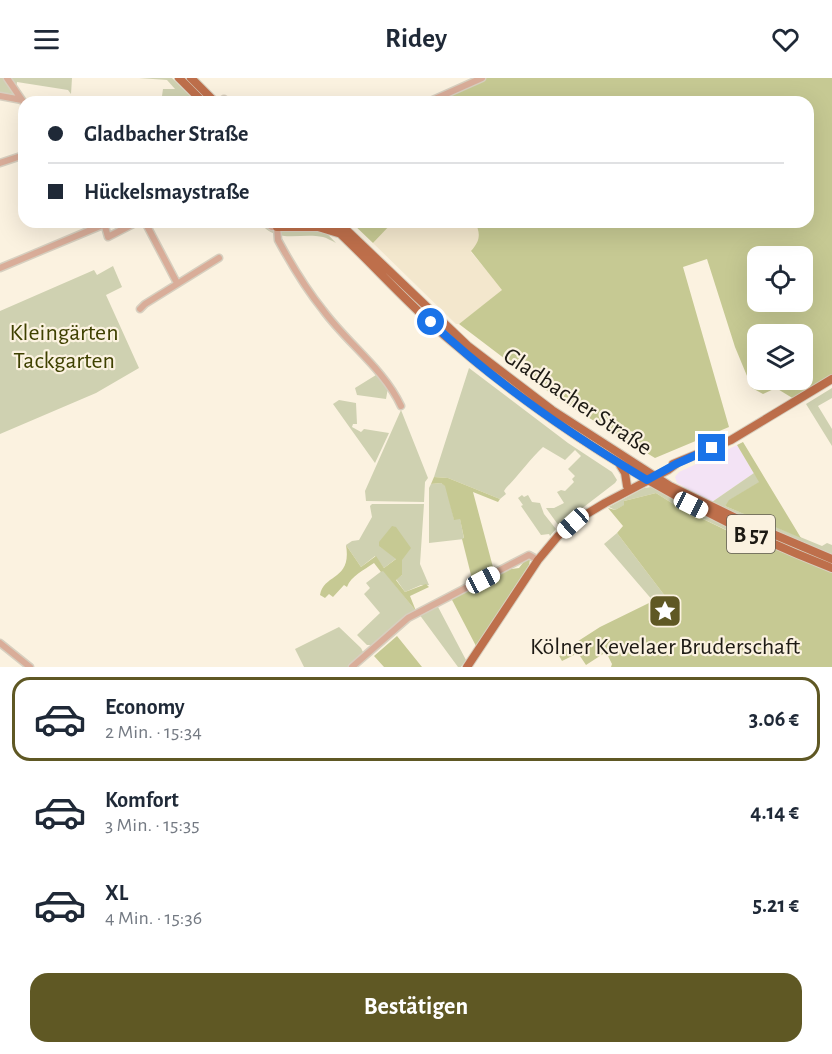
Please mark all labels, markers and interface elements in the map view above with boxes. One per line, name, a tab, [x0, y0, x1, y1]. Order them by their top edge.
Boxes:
icon: menu	[30, 23, 63, 56]
icon: heart	[769, 23, 802, 56]
text: Ridey	[385, 25, 447, 52]
text: Gladbacher Straße	[84, 123, 248, 145]
text: Hückelsmaystraße	[84, 181, 250, 203]
map controls	[747, 246, 813, 390]
button: locate	[747, 246, 813, 312]
route start	[417, 308, 444, 335]
park label: Kleingärten Tackgarten	[9, 321, 119, 373]
button: layers	[747, 324, 813, 390]
street label: Gladbacher Straße	[499, 343, 656, 460]
route end	[698, 434, 725, 461]
car	[671, 489, 711, 521]
car	[554, 504, 592, 542]
road number: B 57	[727, 515, 775, 553]
car	[463, 564, 503, 596]
place icon: Kölner Kevelaer Bruderschaft	[647, 593, 683, 629]
place label: Kölner Kevelaer Bruderschaft	[530, 635, 800, 659]
icon: car	[33, 692, 87, 746]
text: Economy	[105, 696, 185, 718]
text: 3.06 €	[749, 708, 799, 730]
text: 2 Min. · 15:34	[105, 722, 202, 742]
icon: car	[33, 785, 87, 839]
text: Komfort	[105, 789, 179, 811]
text: 4.14 €	[750, 801, 799, 823]
text: 3 Min. · 15:35	[105, 815, 200, 835]
icon: car	[33, 878, 87, 932]
text: XL	[105, 882, 128, 904]
text: 5.21 €	[753, 894, 799, 916]
text: 4 Min. · 15:36	[105, 908, 202, 928]
button: Bestätigen	[30, 973, 802, 1042]

